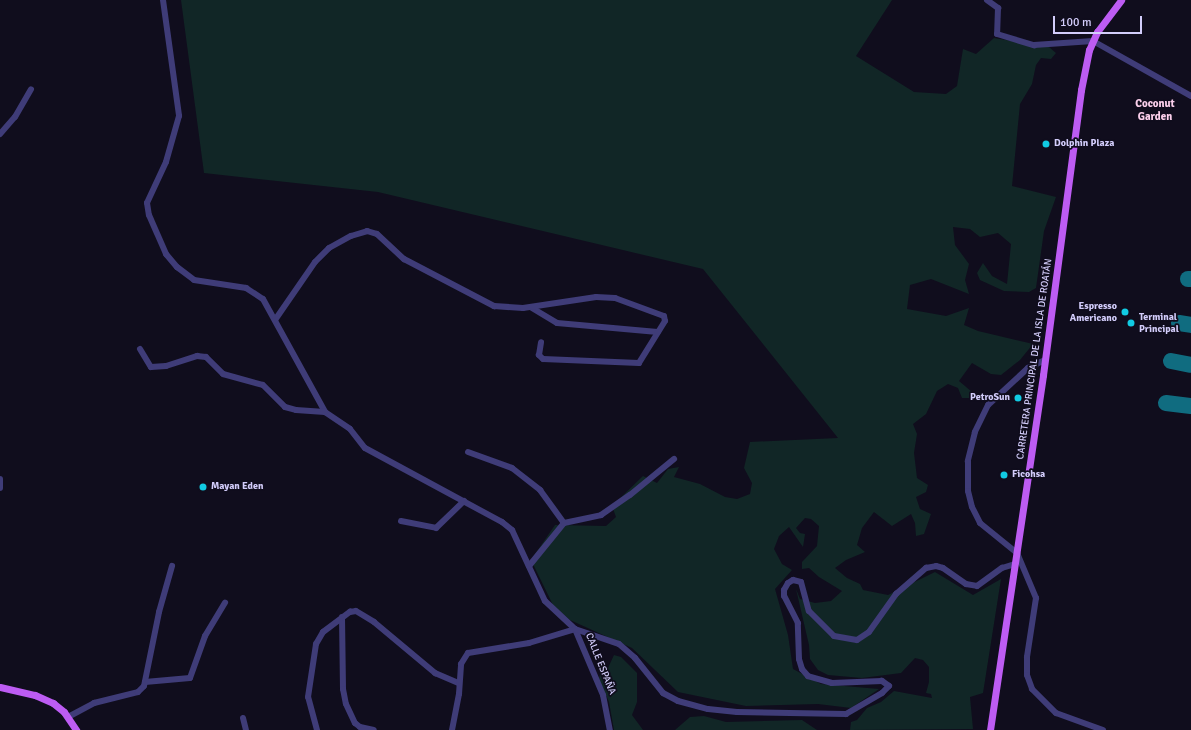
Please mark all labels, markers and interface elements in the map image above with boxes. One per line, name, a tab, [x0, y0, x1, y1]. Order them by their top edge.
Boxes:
scale bar	[1055, 8, 1144, 34]
text: 100 m	[1060, 15, 1092, 30]
district label: Coconut Garden	[1135, 98, 1175, 124]
place label: Dolphin Plaza	[1054, 138, 1114, 150]
marker: Dolphin Plaza	[1041, 139, 1051, 149]
street label: CARRETERA PRINCIPAL DE LA ISLA DE ROATÁN	[1015, 258, 1055, 460]
place label: Espresso Americano	[1070, 300, 1117, 324]
marker: Espresso Americano	[1120, 307, 1130, 317]
place label: Terminal Principal	[1139, 311, 1179, 334]
marker: Terminal Principal	[1126, 318, 1136, 328]
place label: PetroSun	[970, 392, 1010, 404]
marker: PetroSun	[1013, 393, 1023, 403]
place label: Ficohsa	[1012, 469, 1045, 481]
marker: Ficohsa	[999, 470, 1009, 480]
place label: Mayan Eden	[211, 481, 263, 493]
marker: Mayan Eden	[198, 482, 208, 492]
street label: CALLE ESPAÑA	[582, 631, 618, 697]

